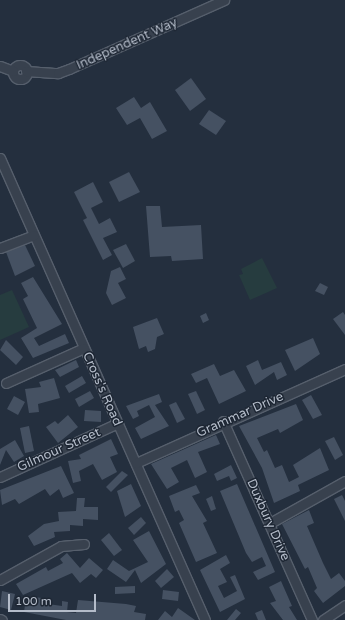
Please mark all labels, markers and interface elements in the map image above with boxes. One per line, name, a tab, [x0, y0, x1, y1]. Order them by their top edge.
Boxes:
street label: Independent Way	[74, 15, 180, 73]
street label: Cross's Road	[79, 350, 125, 428]
street label: Grammar Drive	[194, 389, 286, 441]
street label: Gilmour Street	[15, 425, 103, 475]
street label: Duxbury Drive	[243, 477, 293, 563]
scale bar	[10, 586, 98, 612]
text: 100 m	[15, 594, 52, 608]

